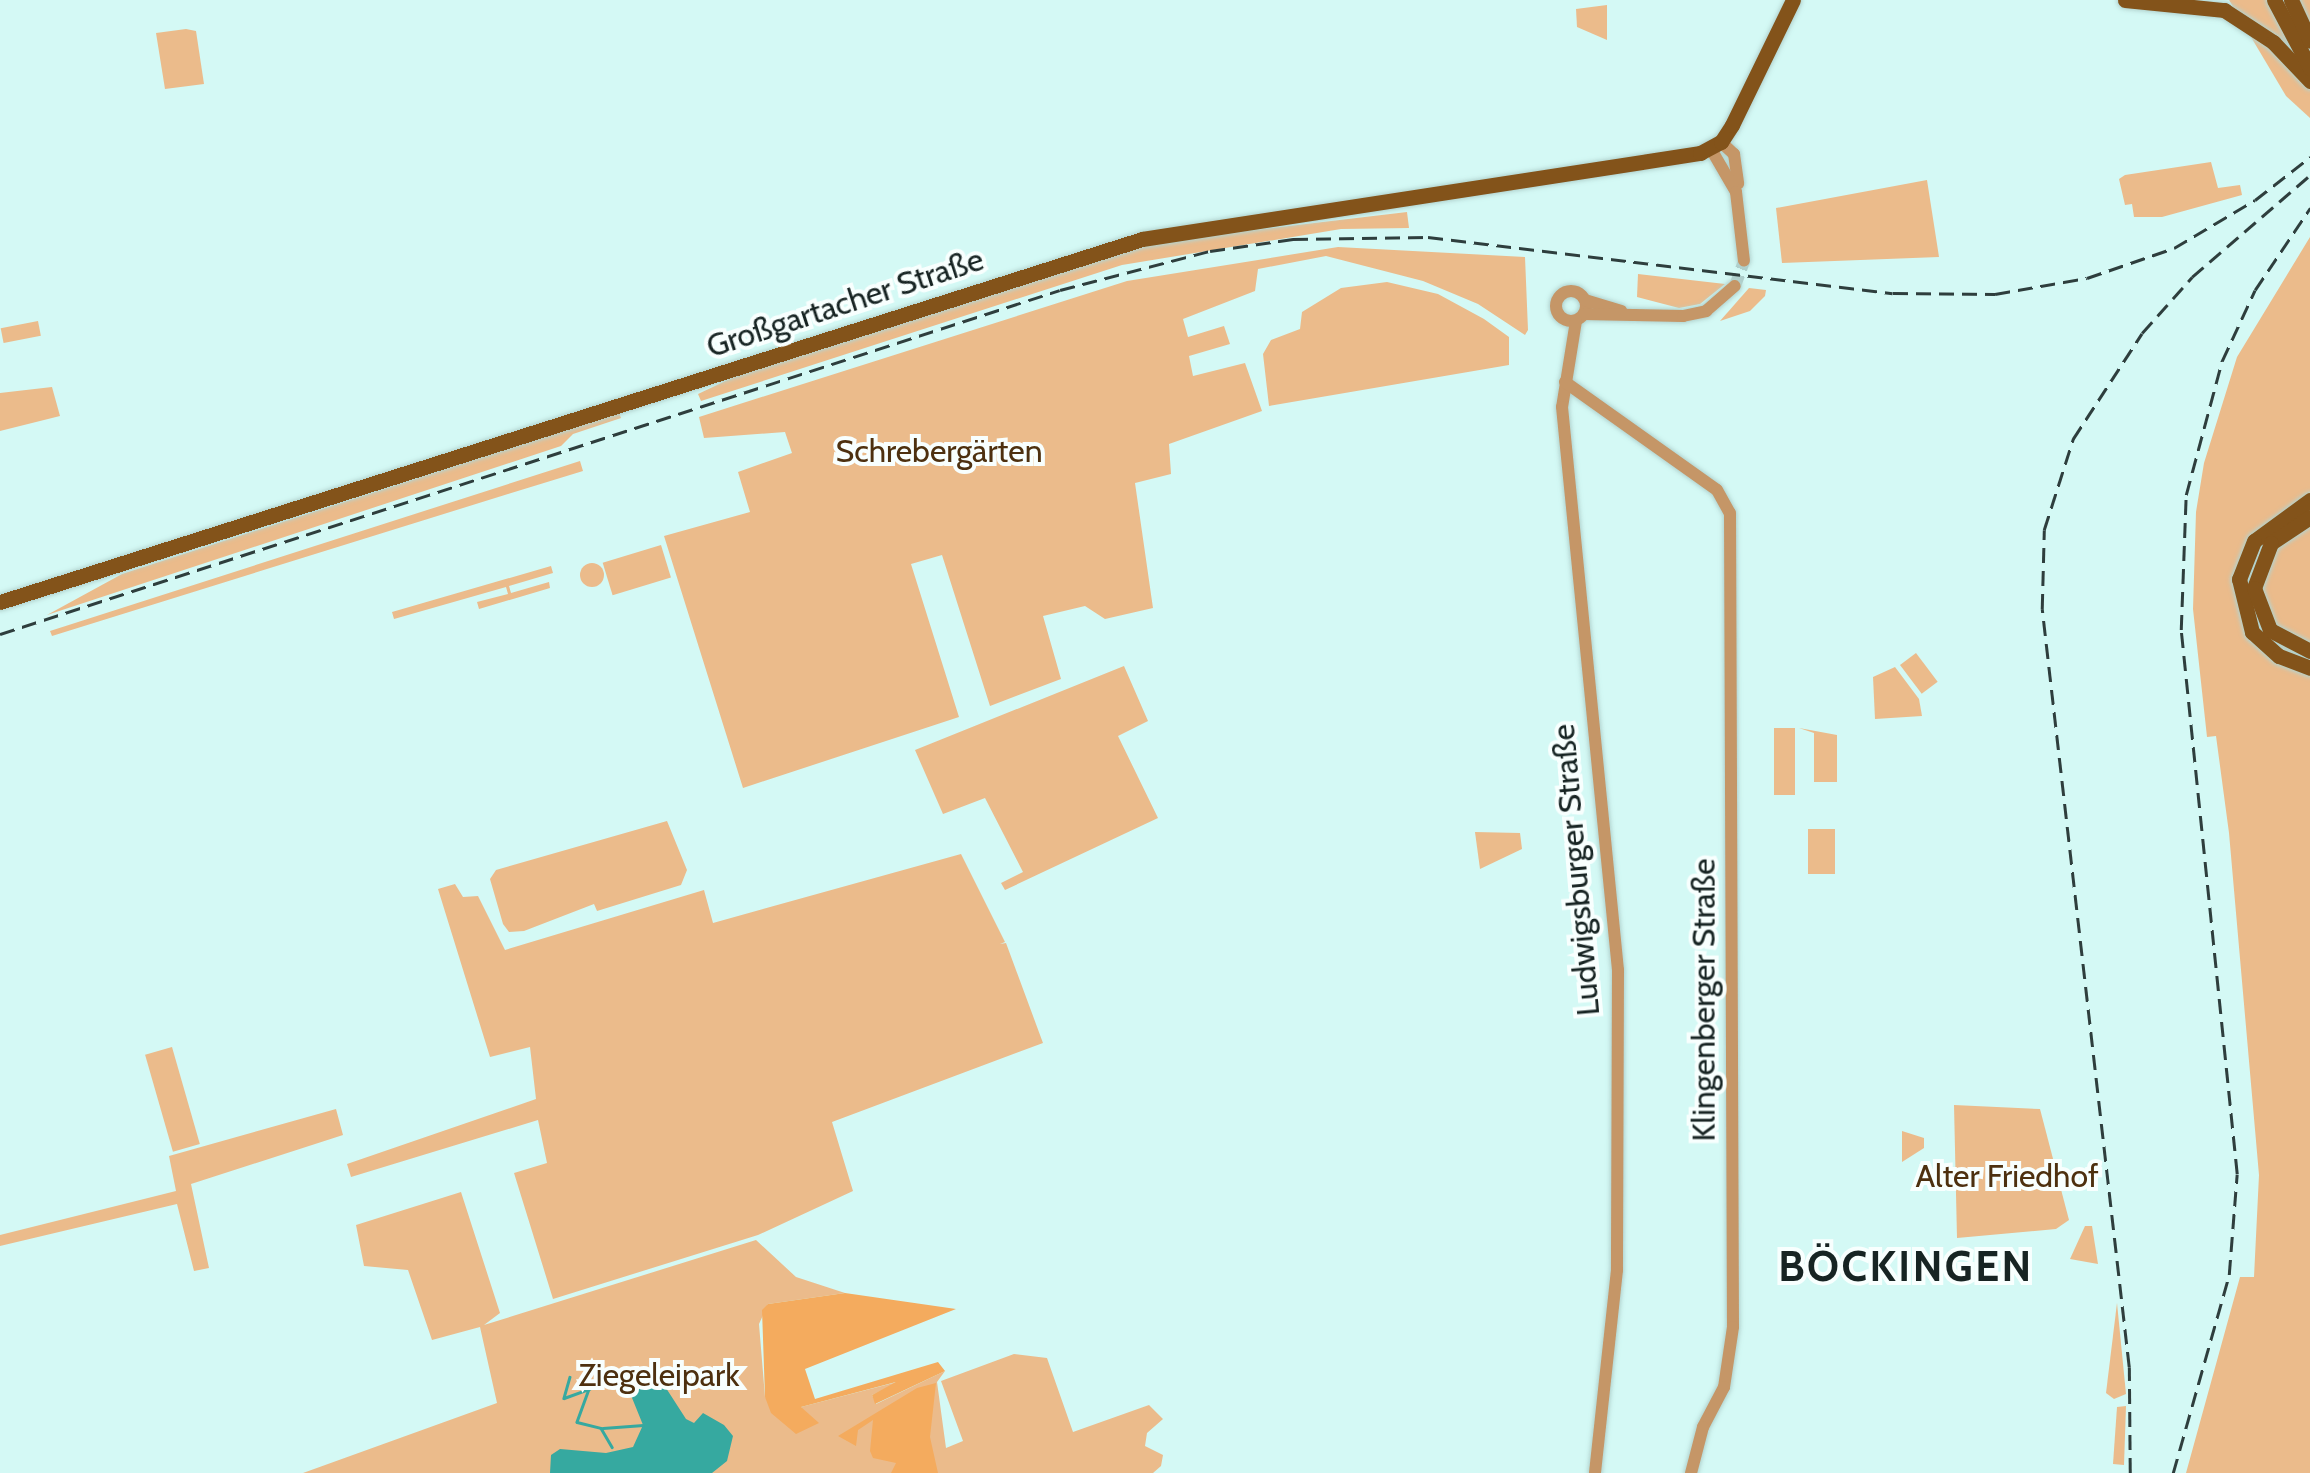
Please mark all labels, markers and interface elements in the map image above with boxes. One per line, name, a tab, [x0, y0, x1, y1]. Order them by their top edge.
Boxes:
street label: Großgartacher Straße	[702, 240, 988, 366]
park label: Schrebergärten	[835, 432, 1043, 470]
street label: Ludwigsburger Straße	[1544, 723, 1608, 1017]
street label: Klingenberger Straße	[1685, 858, 1723, 1142]
park label: Alter Friedhof	[1916, 1157, 2098, 1195]
district label: BÖCKINGEN	[1778, 1241, 2034, 1291]
park label: Ziegeleipark	[578, 1356, 740, 1394]

